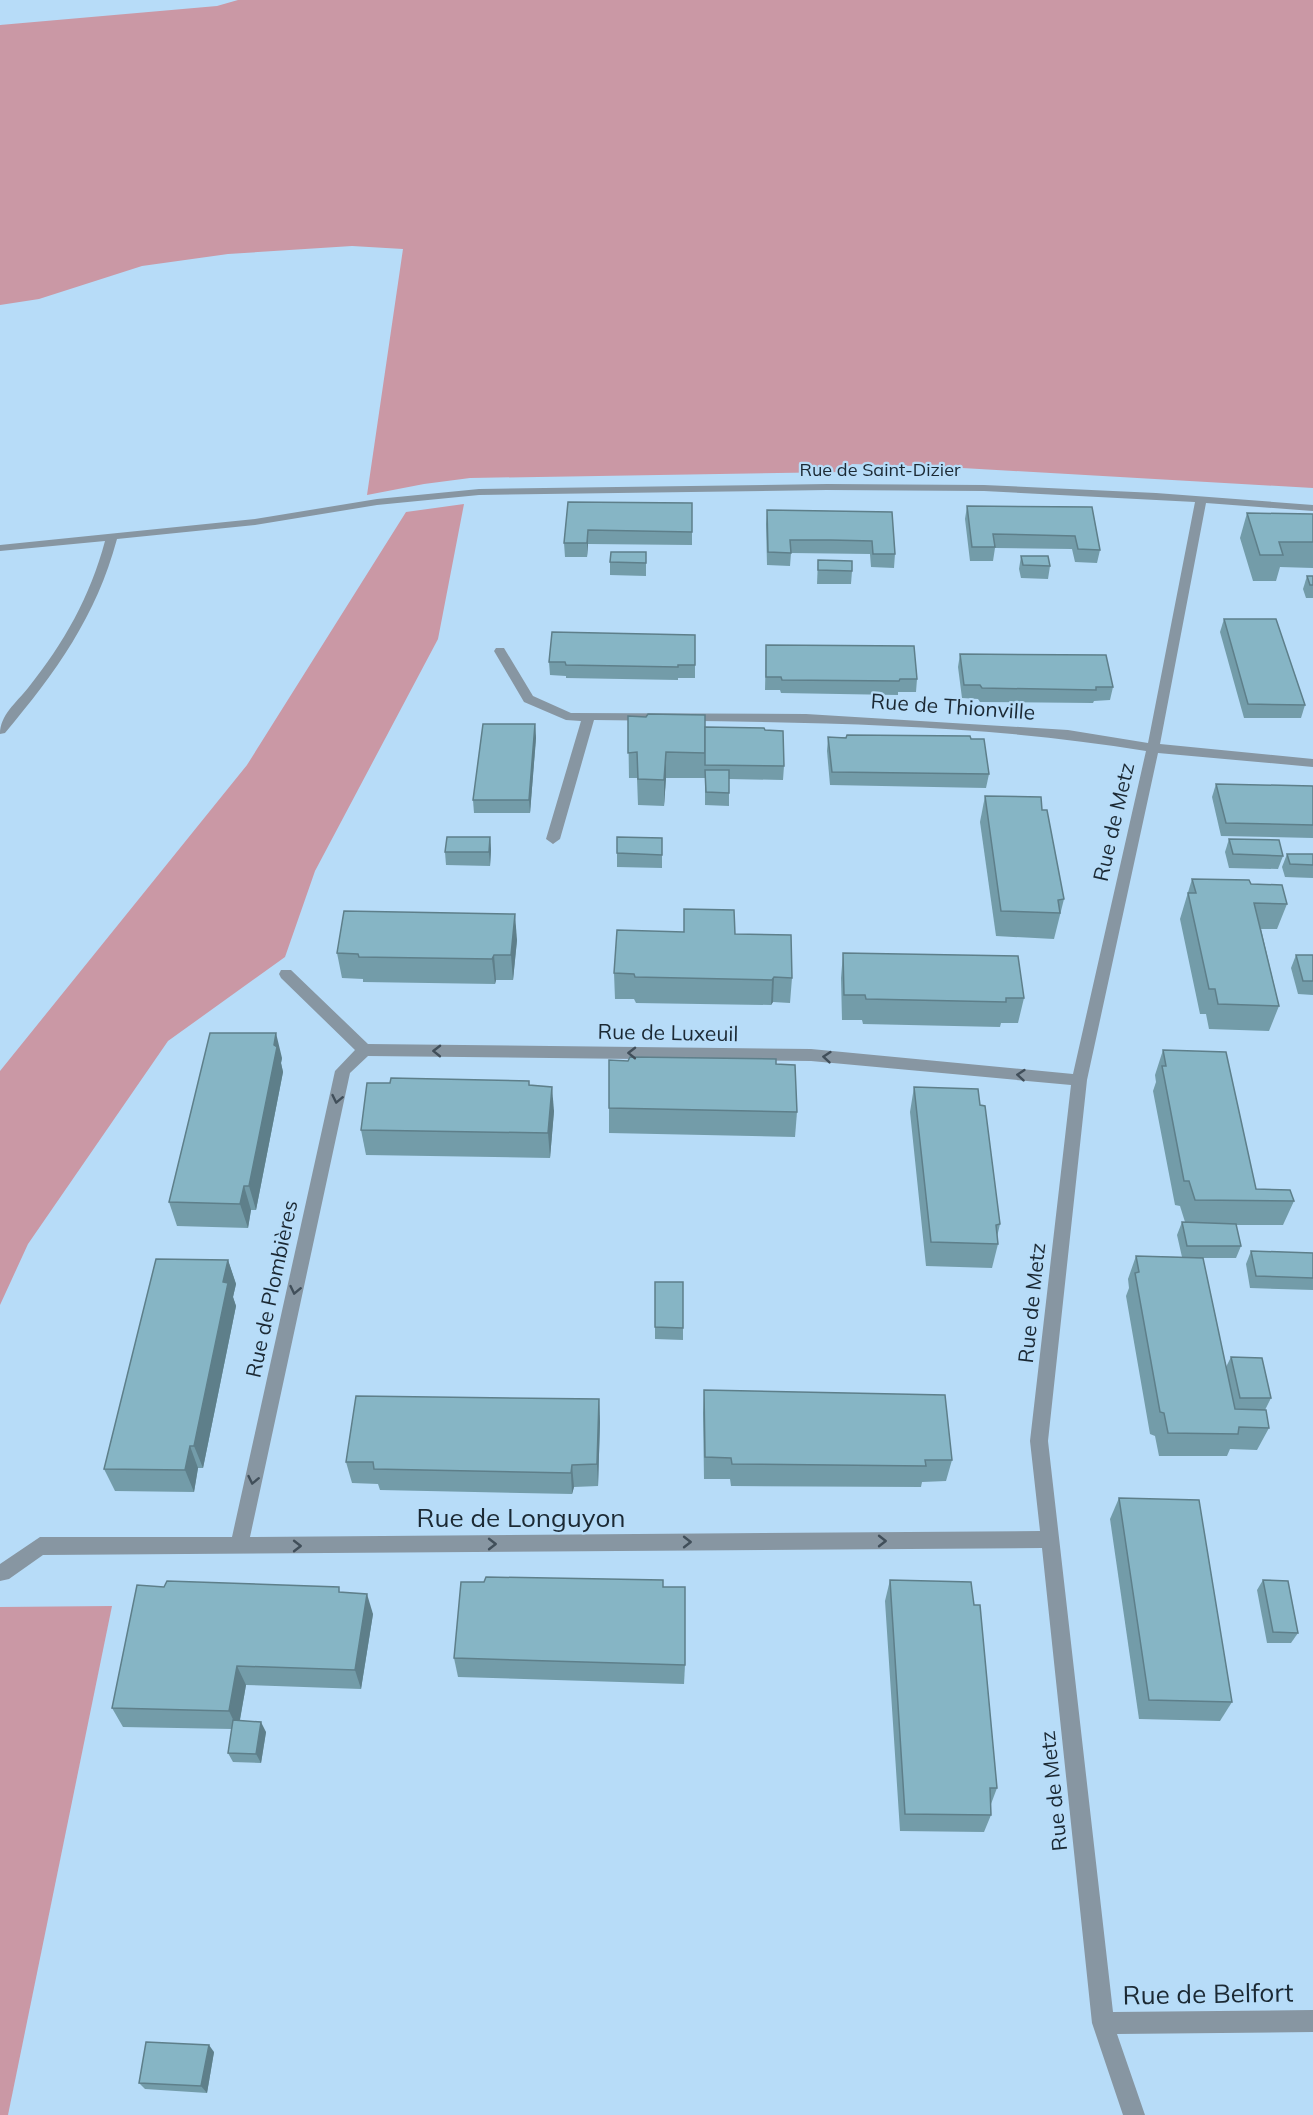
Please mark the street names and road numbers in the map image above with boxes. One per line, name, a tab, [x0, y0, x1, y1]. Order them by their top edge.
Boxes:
street label: Rue de Saint-Dizier	[800, 458, 961, 481]
street label: Rue de Thionville	[870, 687, 1036, 725]
street label: Rue de Metz	[1087, 760, 1139, 884]
street label: Rue de Luxeuil	[597, 1018, 739, 1046]
street label: Rue de Plombières	[240, 1198, 303, 1380]
street label: Rue de Metz	[1012, 1241, 1050, 1364]
street label: Rue de Longuyon	[417, 1501, 625, 1534]
street label: Rue de Metz	[1034, 1730, 1072, 1853]
street label: Rue de Belfort	[1122, 1976, 1294, 2011]

